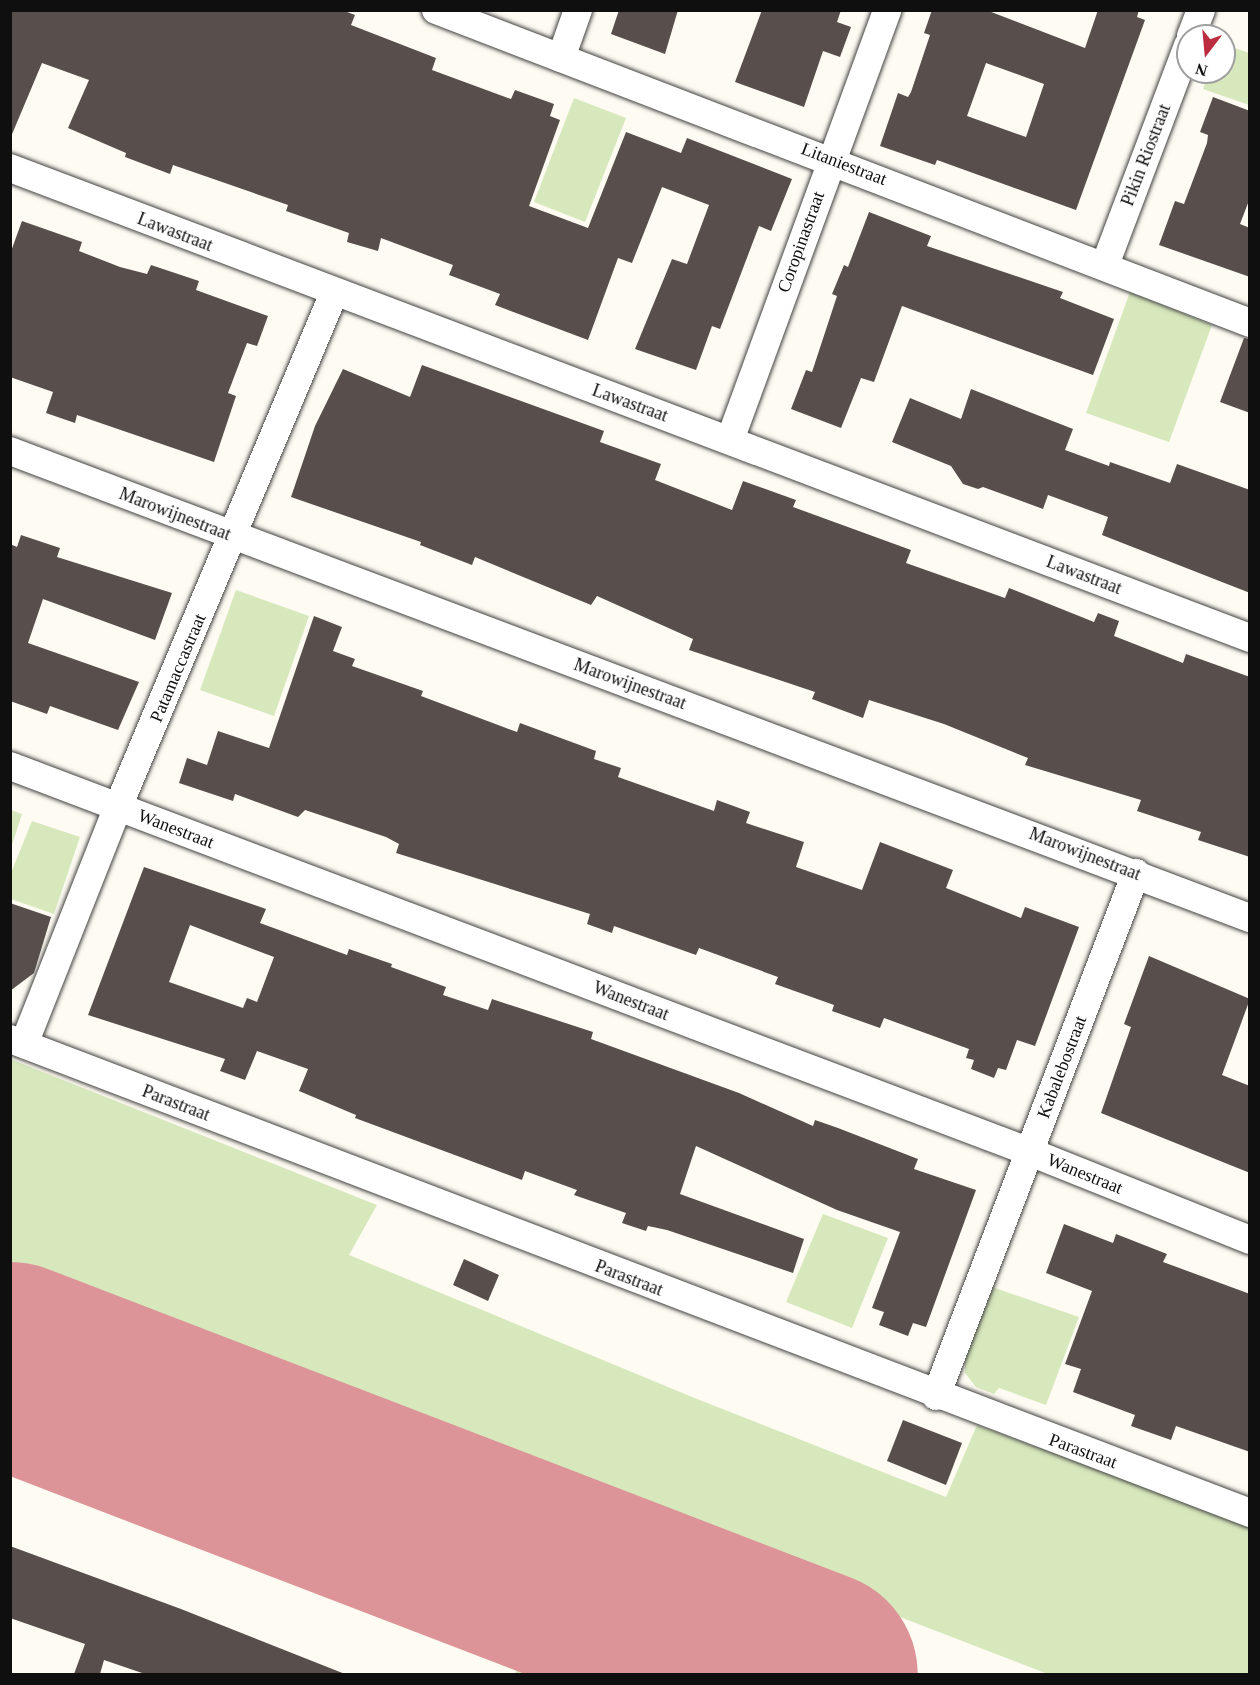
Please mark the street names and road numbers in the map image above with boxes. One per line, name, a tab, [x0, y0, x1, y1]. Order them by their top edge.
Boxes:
street label: Pikin Riostraat	[1117, 101, 1175, 209]
street label: Litaniestraat	[798, 138, 890, 190]
street label: Coropinastraat	[773, 189, 829, 295]
street label: Lawastraat	[134, 208, 216, 256]
street label: Lawastraat	[589, 379, 671, 427]
street label: Marowijnestraat	[116, 483, 234, 545]
street label: Lawastraat	[1043, 551, 1125, 599]
street label: Patamaccastraat	[145, 610, 211, 726]
street label: Marowijnestraat	[571, 654, 689, 714]
street label: Wanestraat	[135, 805, 217, 853]
street label: Marowijnestraat	[1026, 823, 1144, 885]
street label: Wanestraat	[590, 977, 672, 1025]
street label: Kabalebostraat	[1033, 1013, 1091, 1121]
street label: Parastraat	[139, 1080, 213, 1126]
street label: Wanestraat	[1044, 1149, 1126, 1199]
street label: Parastraat	[592, 1255, 666, 1301]
street label: Parastraat	[1046, 1429, 1120, 1473]

